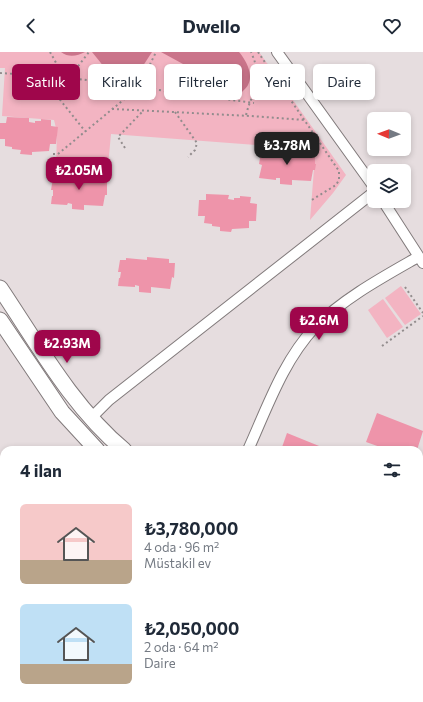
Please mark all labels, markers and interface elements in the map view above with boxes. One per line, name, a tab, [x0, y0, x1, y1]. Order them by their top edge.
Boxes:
icon: back	[20, 15, 42, 37]
text: Dwello	[183, 15, 240, 37]
icon: heart	[381, 15, 403, 37]
chip: Satılık	[12, 64, 80, 100]
chip: Kiralık	[88, 64, 156, 100]
chip: Filtreler	[164, 64, 242, 100]
chip: Yeni	[250, 64, 305, 100]
chip: Daire	[313, 64, 375, 100]
north arrow	[367, 112, 411, 156]
map controls	[367, 112, 411, 208]
pin: ₺3.78M	[254, 132, 320, 166]
text: ₺3.78M	[263, 137, 311, 153]
pin: ₺2.05M	[46, 157, 112, 191]
text: ₺2.05M	[55, 162, 103, 178]
button: layers	[367, 164, 411, 208]
pin: ₺2.6M	[291, 307, 347, 341]
text: ₺2.6M	[299, 312, 339, 328]
pin: ₺2.93M	[34, 330, 100, 364]
text: ₺2.93M	[43, 335, 91, 351]
icon: filters	[381, 459, 403, 481]
text: 4 ilan	[20, 460, 62, 481]
text: ₺3,780,000	[144, 518, 238, 539]
icon: home	[52, 520, 100, 568]
text: 4 oda · 96 m²	[144, 539, 219, 555]
text: Müstakil ev	[144, 555, 211, 571]
text: ₺2,050,000	[144, 618, 239, 639]
icon: home	[52, 620, 100, 668]
text: 2 oda · 64 m²	[144, 639, 219, 655]
text: Daire	[144, 655, 176, 671]

